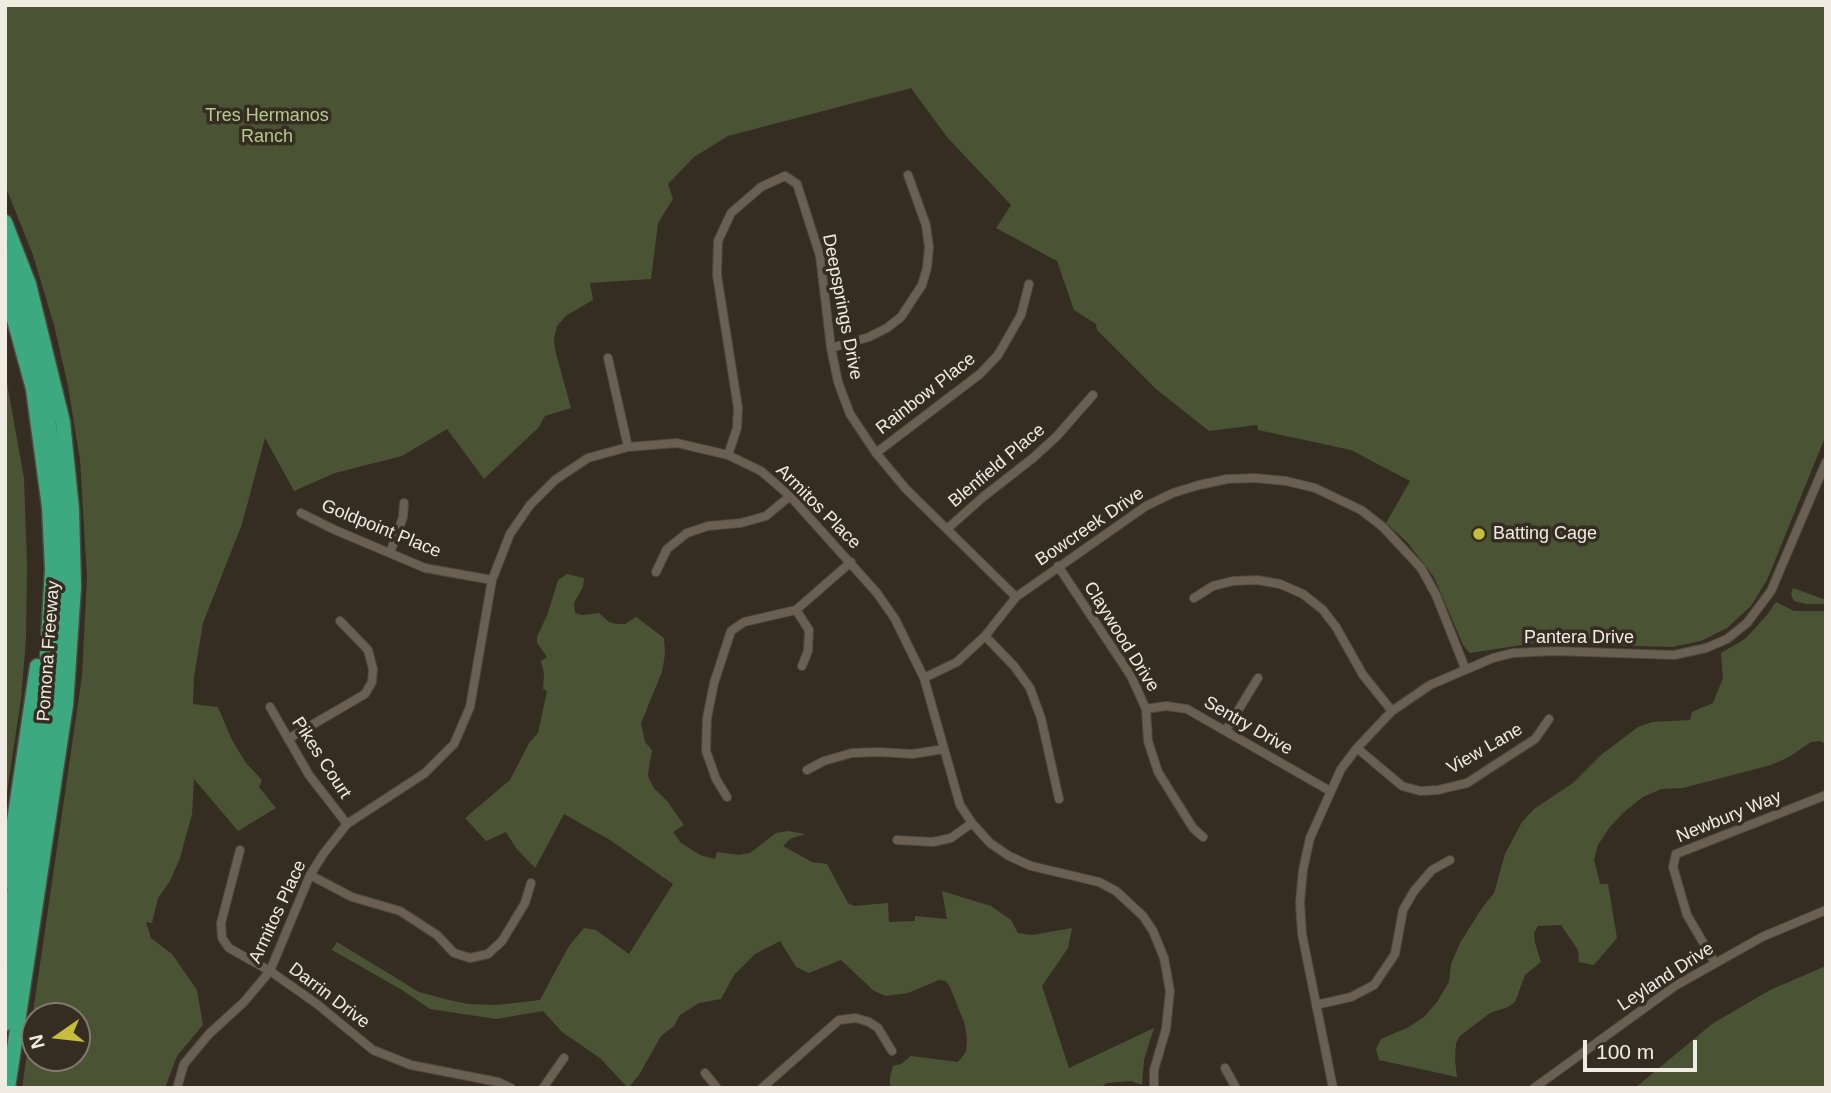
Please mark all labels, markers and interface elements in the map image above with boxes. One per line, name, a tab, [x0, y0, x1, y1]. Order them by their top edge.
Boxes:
park label: Tres Hermanos Ranch	[205, 105, 329, 148]
street label: Deepsprings Drive	[817, 232, 867, 382]
street label: Rainbow Place	[872, 349, 980, 439]
street label: Blenfield Place	[944, 419, 1050, 513]
street label: Armitos Place	[771, 460, 865, 554]
street label: Bowcreek Drive	[1032, 483, 1148, 571]
street label: Goldpoint Place	[318, 495, 444, 563]
place label: Batting Cage	[1493, 523, 1597, 545]
marker: Batting Cage	[1471, 526, 1487, 542]
street label: Claywood Drive	[1078, 578, 1164, 696]
street label: Pomona Freeway	[33, 580, 65, 722]
street label: Pantera Drive	[1524, 627, 1634, 649]
street label: Sentry Drive	[1200, 692, 1296, 760]
street label: Pikes Court	[287, 713, 355, 803]
street label: View Lane	[1443, 719, 1527, 779]
street label: Newbury Way	[1673, 786, 1785, 848]
street label: Armitos Place	[245, 857, 311, 967]
street label: Leyland Drive	[1614, 938, 1718, 1016]
street label: Darrin Drive	[284, 958, 374, 1034]
north arrow	[21, 1002, 91, 1072]
scale bar	[1586, 1026, 1700, 1070]
text: N	[25, 1033, 49, 1051]
text: 100 m	[1596, 1040, 1654, 1063]

